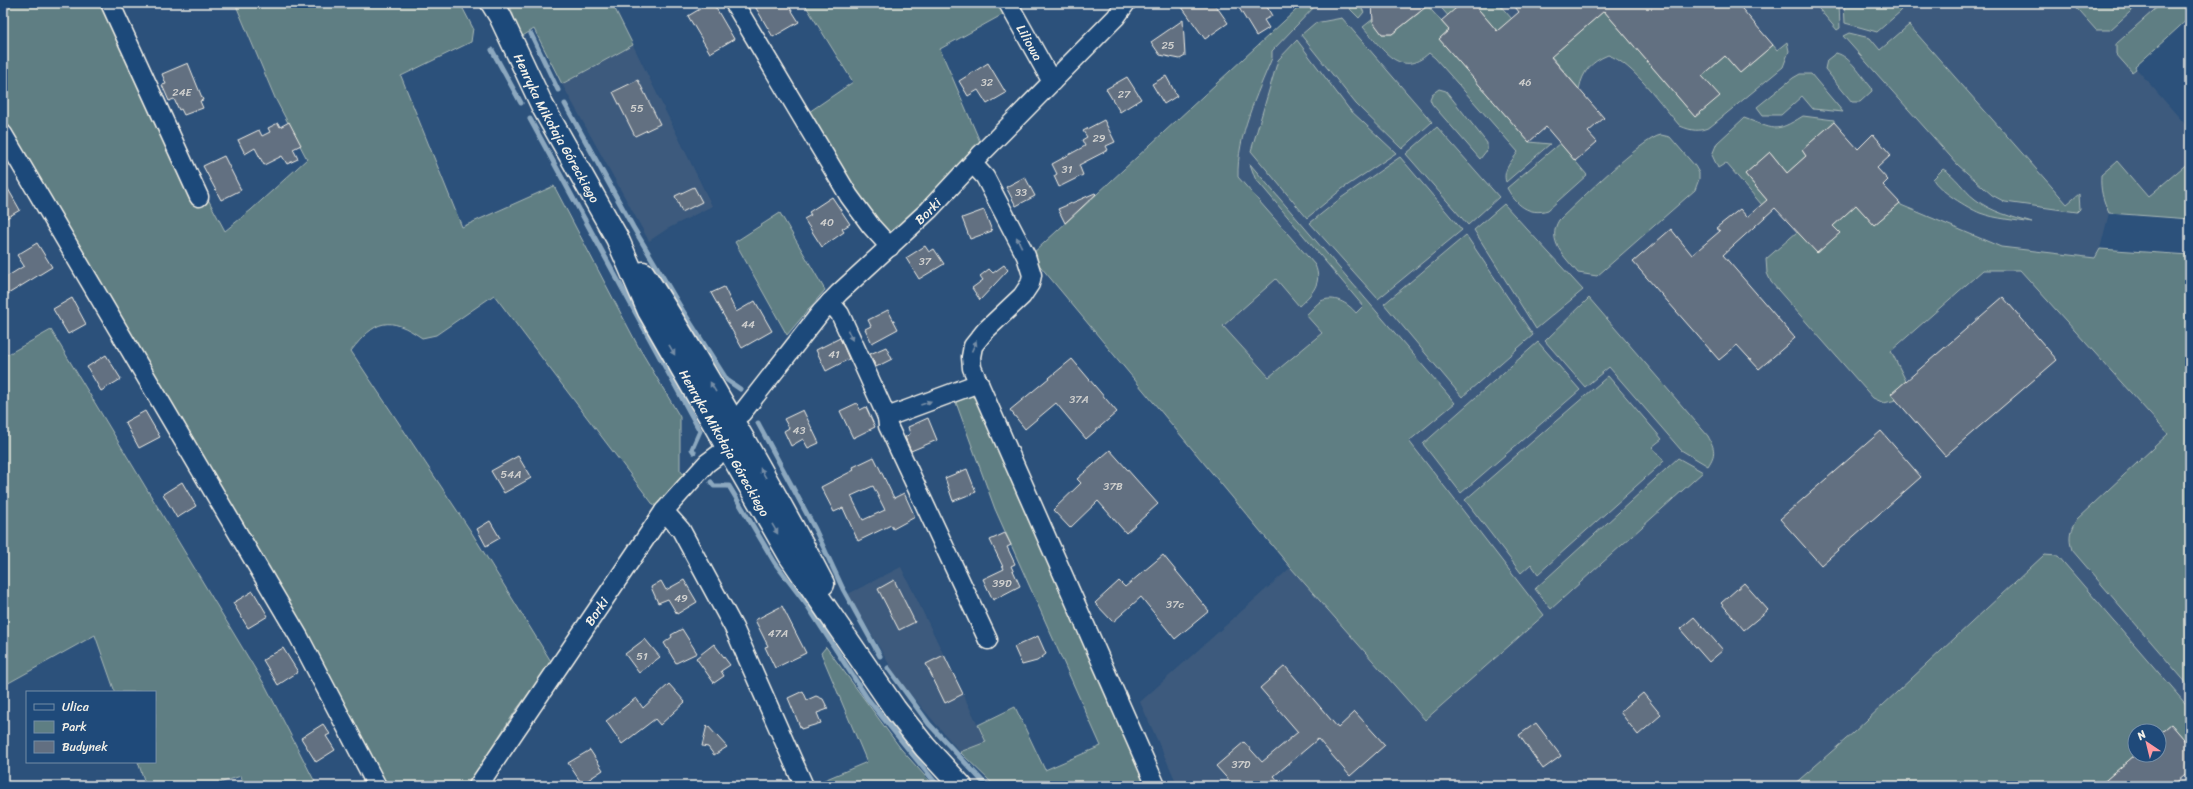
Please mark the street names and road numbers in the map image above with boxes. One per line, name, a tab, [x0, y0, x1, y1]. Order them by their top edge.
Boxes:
street label: Liliowa	[1010, 20, 1049, 66]
street label: Henryka Mikołaja Góreckiego	[507, 49, 606, 208]
street label: Borki	[909, 192, 947, 230]
street label: Henryka Mikołaja Góreckiego	[673, 365, 776, 521]
street label: Borki	[579, 592, 615, 631]

